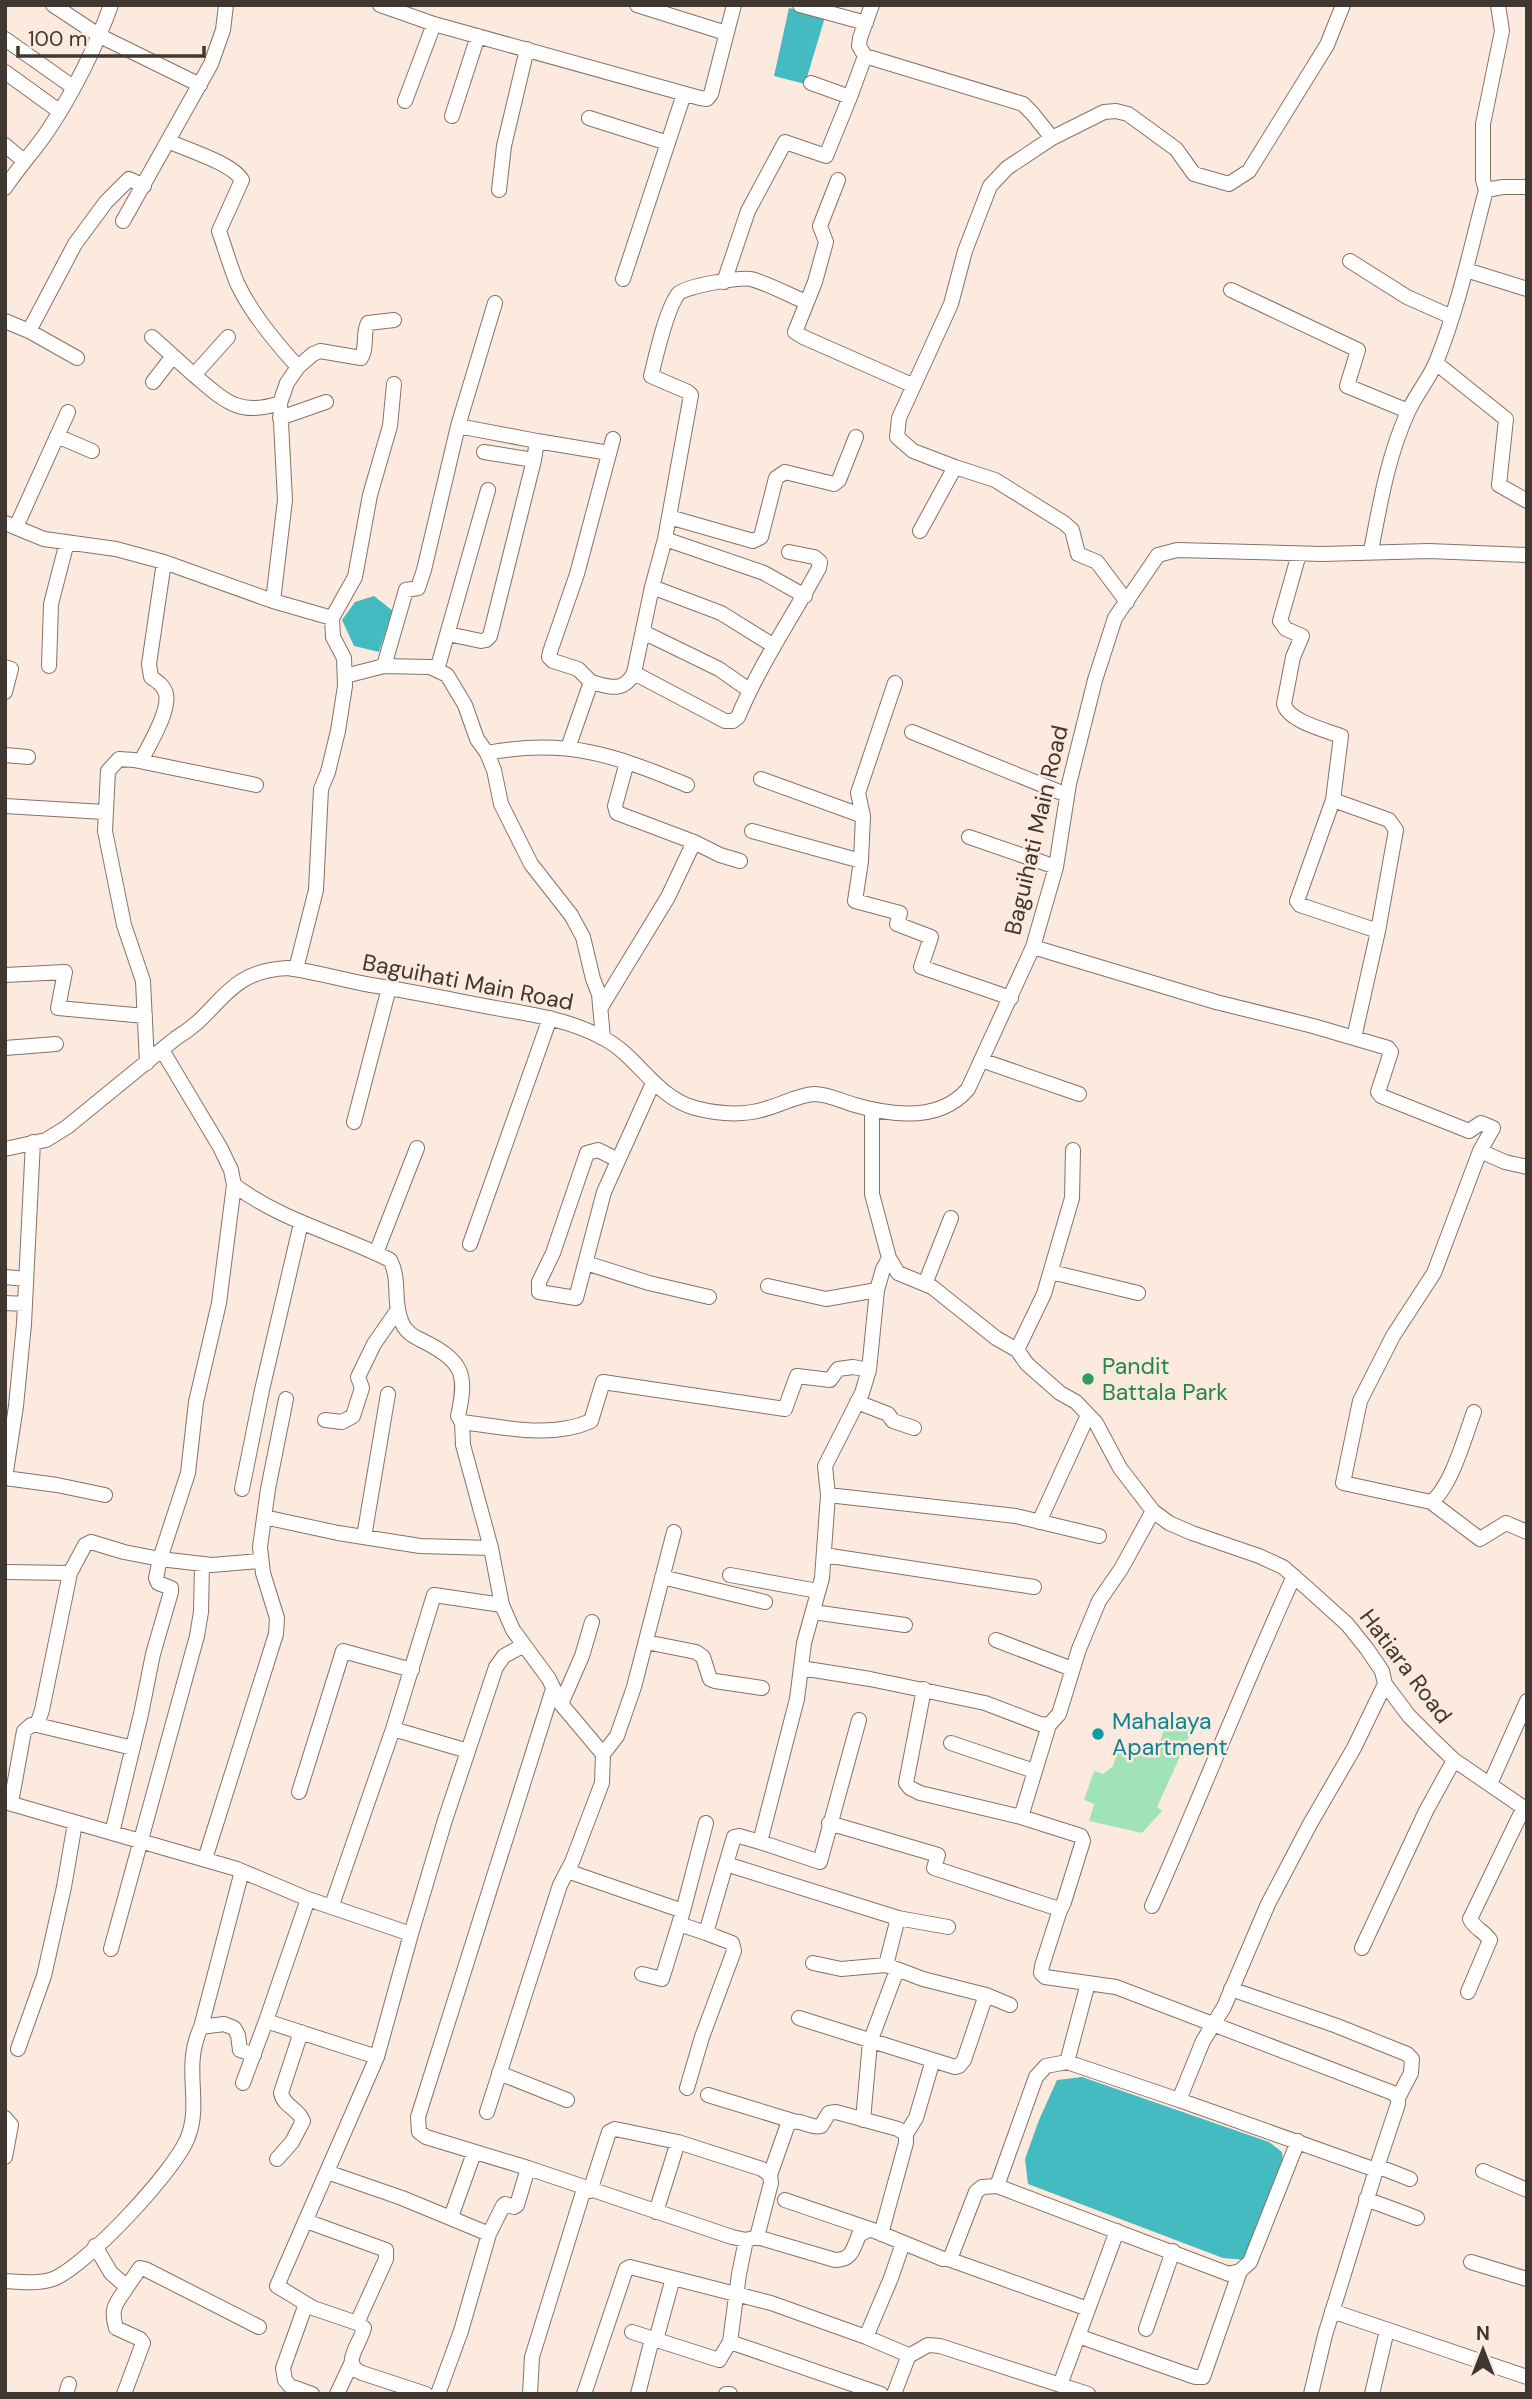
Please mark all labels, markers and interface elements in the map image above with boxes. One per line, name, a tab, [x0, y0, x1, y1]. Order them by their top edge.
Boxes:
scale bar	[18, 14, 203, 58]
text: 100 m	[28, 25, 88, 53]
street label: Baguihati Main Road	[997, 722, 1075, 938]
street label: Baguihati Main Road	[360, 947, 576, 1017]
place label: Pandit Battala Park	[1102, 1351, 1228, 1407]
marker: Pandit Battala Park	[1080, 1371, 1096, 1387]
street label: Hatiara Road	[1353, 1603, 1459, 1729]
place label: Mahalaya Apartment	[1112, 1706, 1227, 1762]
marker: Mahalaya Apartment	[1090, 1726, 1106, 1742]
north arrow	[1448, 2315, 1518, 2385]
text: N	[1476, 2321, 1490, 2346]

